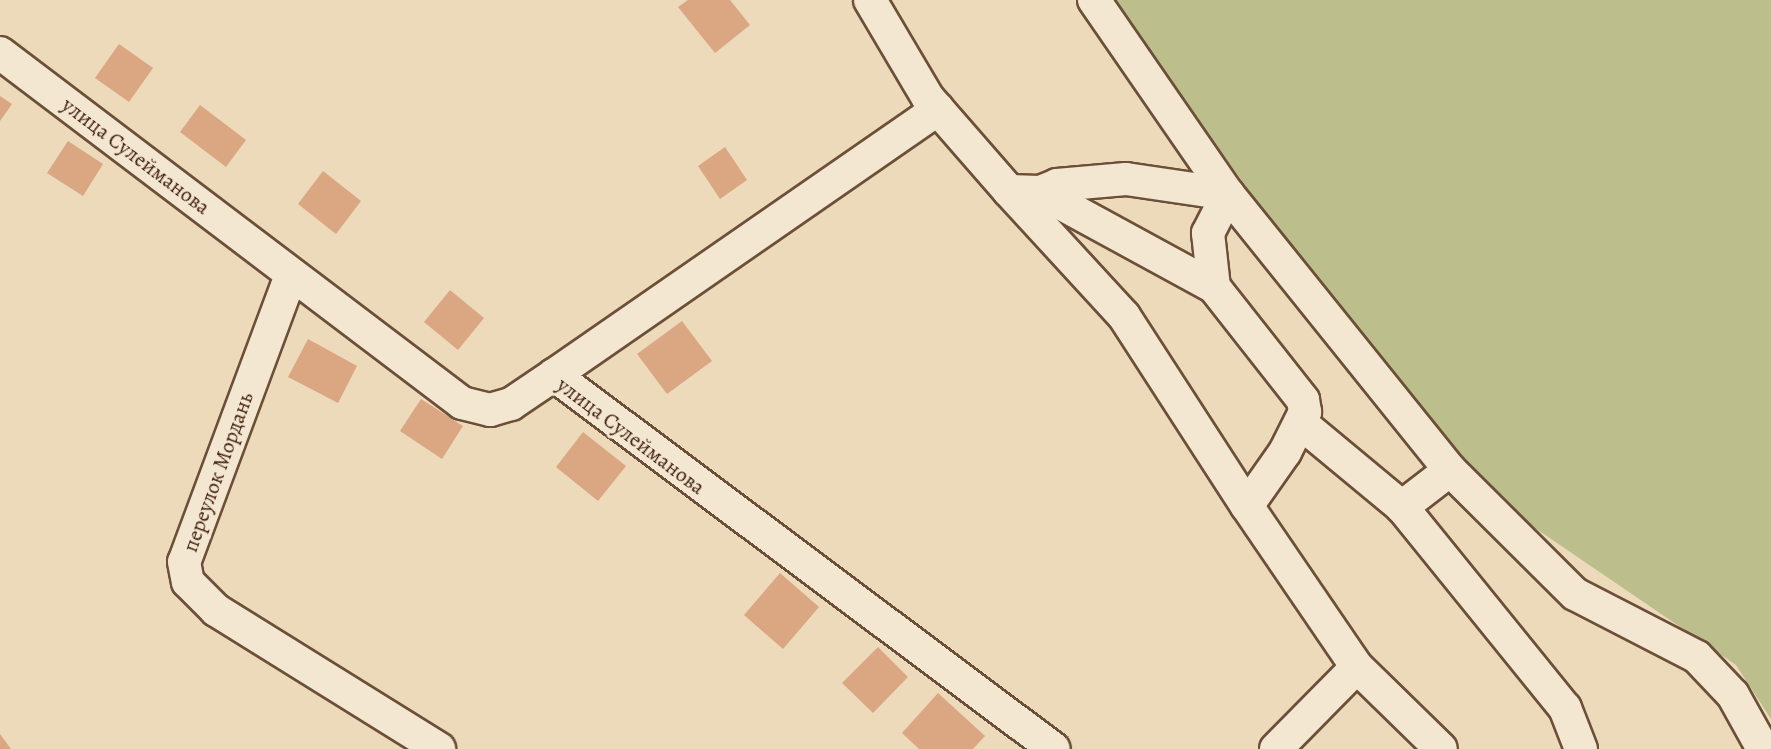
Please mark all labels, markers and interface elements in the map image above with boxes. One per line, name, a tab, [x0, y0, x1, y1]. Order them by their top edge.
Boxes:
street label: улица Сулейманова	[57, 92, 215, 220]
street label: улица Сулейманова	[552, 372, 710, 500]
street label: переулок Мордань	[177, 389, 259, 555]

